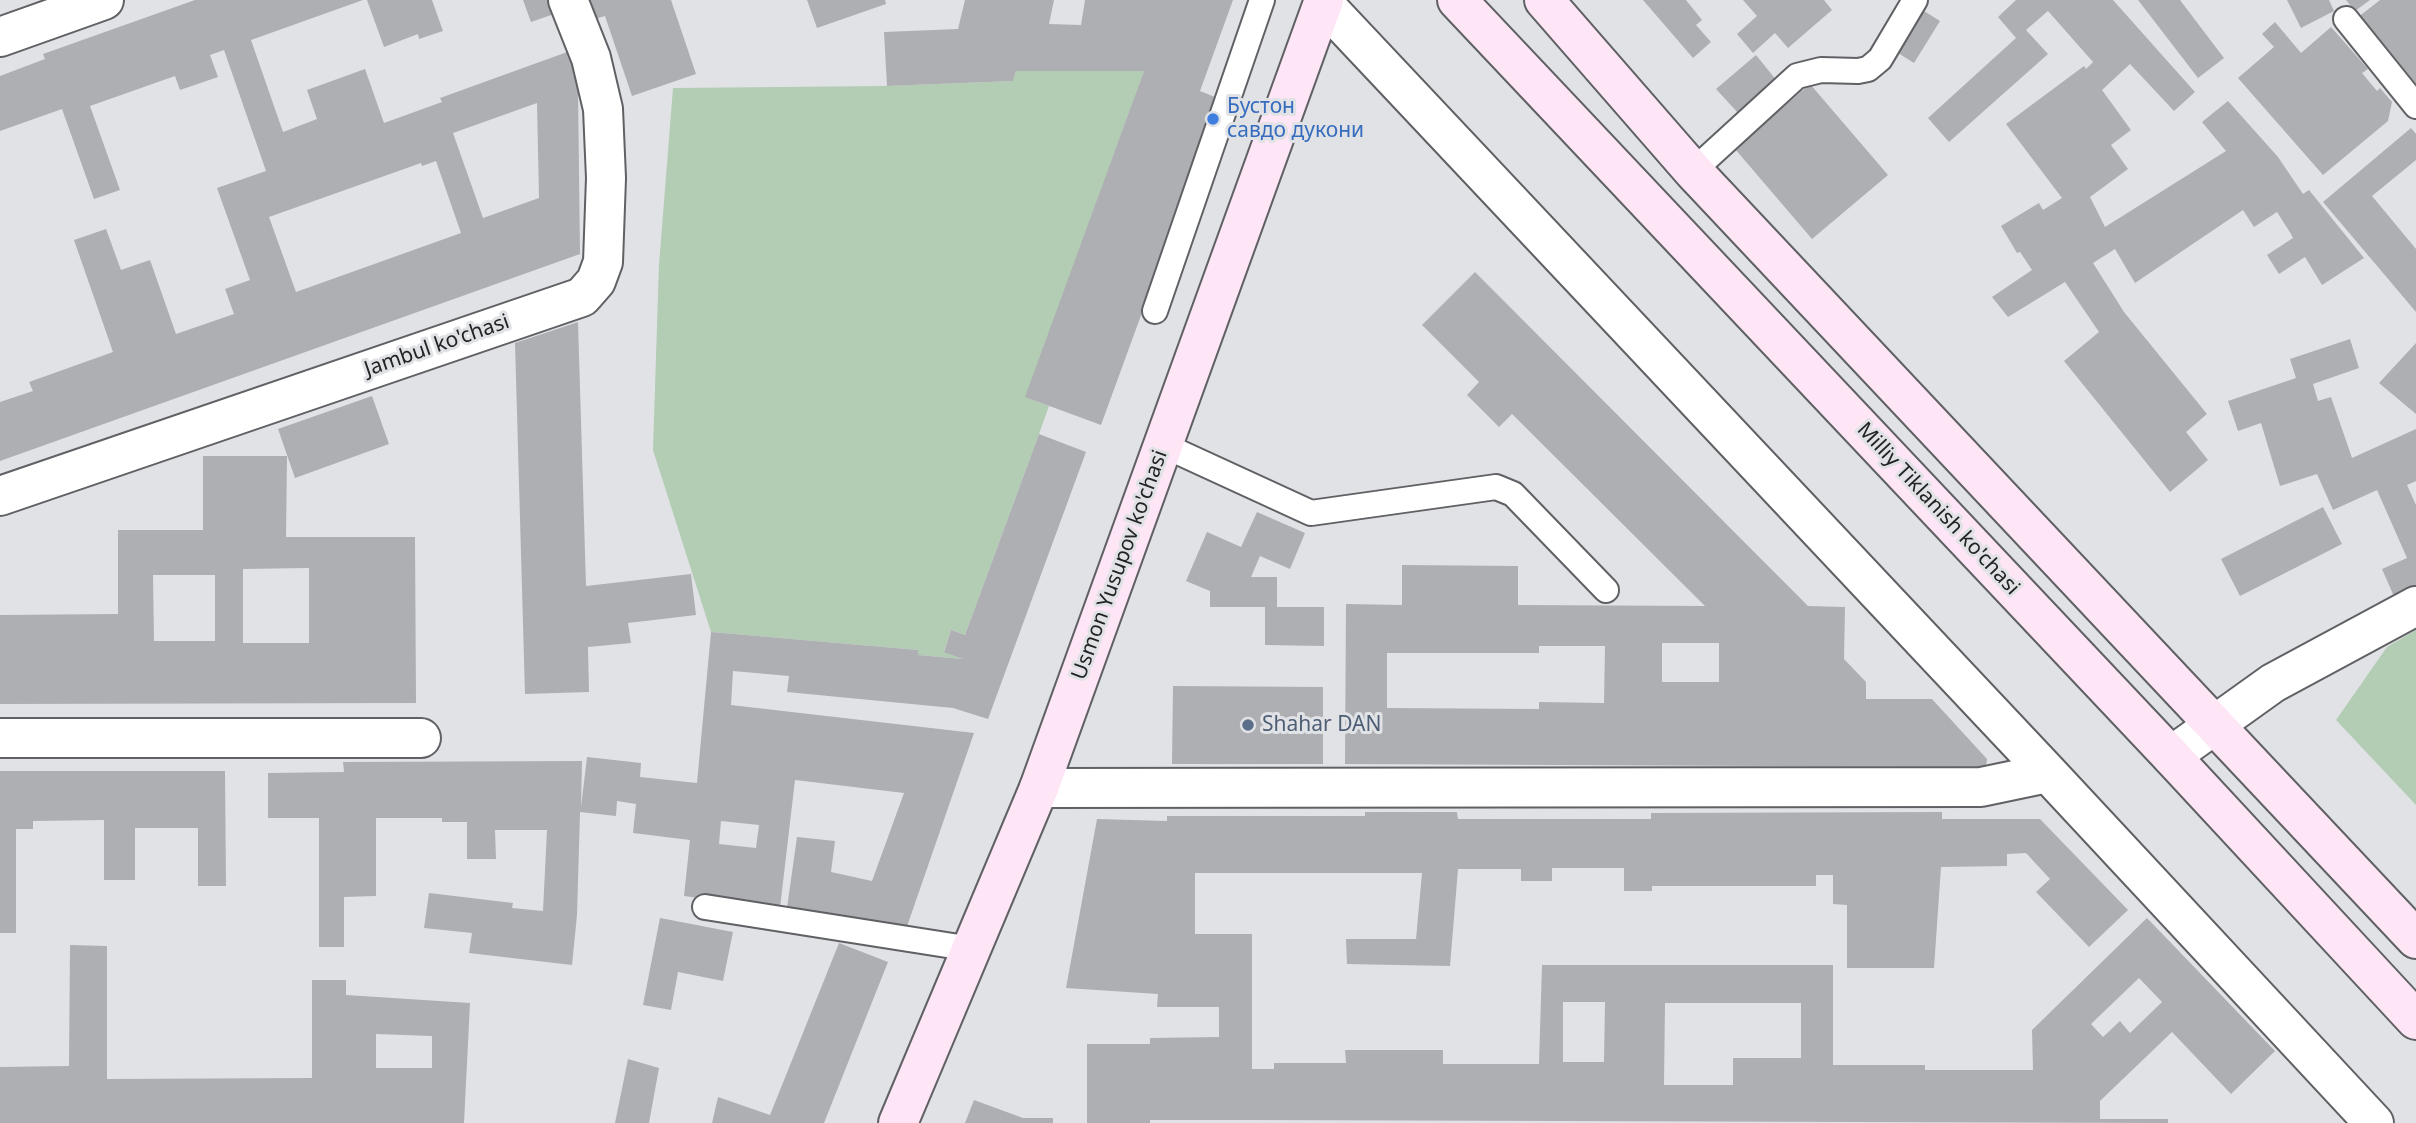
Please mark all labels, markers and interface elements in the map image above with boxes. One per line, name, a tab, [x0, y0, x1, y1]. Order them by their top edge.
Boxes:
place label: Бустон савдо дукони	[1227, 94, 1364, 144]
marker: Бустон савдо дукони	[1205, 111, 1221, 127]
street label: Jambul ko'chasi	[361, 309, 513, 383]
street label: Milliy Tiklanish ko'chasi	[1851, 417, 2025, 601]
street label: Usmon Yusupov ko'chasi	[1067, 447, 1173, 683]
place label: Shahar DAN	[1262, 712, 1381, 738]
marker: Shahar DAN	[1240, 717, 1256, 733]

